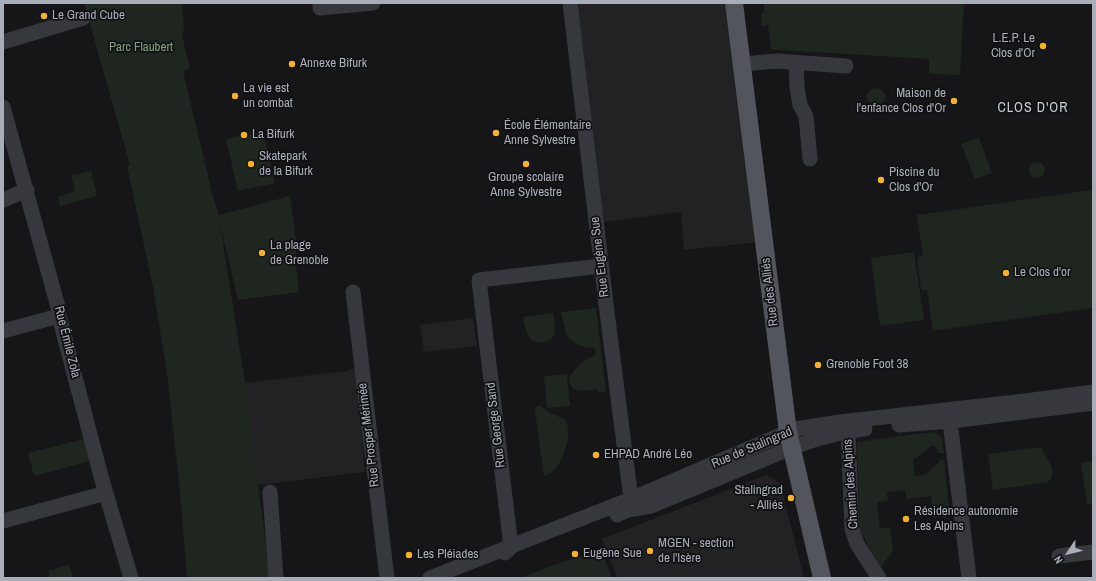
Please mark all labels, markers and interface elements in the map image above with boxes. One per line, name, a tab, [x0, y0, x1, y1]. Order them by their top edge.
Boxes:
place label: Le Grand Cube	[52, 8, 125, 24]
marker: Le Grand Cube	[39, 11, 49, 21]
place label: L.E.P. Le Clos d'Or	[991, 31, 1035, 62]
park label: Parc Flaubert	[109, 40, 173, 56]
marker: L.E.P. Le Clos d'Or	[1038, 41, 1048, 51]
place label: Annexe Bifurk	[300, 56, 367, 72]
marker: Annexe Bifurk	[287, 59, 297, 69]
place label: La vie est un combat	[243, 81, 293, 112]
place label: Maison de l'enfance Clos d'Or	[857, 86, 946, 117]
marker: La vie est un combat	[230, 91, 240, 101]
marker: Maison de l'enfance Clos d'Or	[949, 96, 959, 106]
district label: CLOS D'OR	[997, 100, 1069, 116]
place label: École Élémentaire Anne Sylvestre	[504, 118, 591, 149]
place label: La Bifurk	[252, 127, 295, 143]
marker: École Élémentaire Anne Sylvestre	[491, 128, 501, 138]
marker: La Bifurk	[239, 130, 249, 140]
place label: Skatepark de la Bifurk	[259, 149, 313, 180]
marker: Skatepark de la Bifurk	[246, 159, 256, 169]
marker: Groupe scolaire Anne Sylvestre	[521, 159, 531, 169]
place label: Piscine du Clos d'Or	[889, 165, 939, 196]
place label: Groupe scolaire Anne Sylvestre	[488, 170, 564, 201]
marker: Piscine du Clos d'Or	[876, 175, 886, 185]
street label: Rue Eugène Sue	[587, 216, 613, 298]
place label: La plage de Grenoble	[270, 238, 329, 269]
marker: La plage de Grenoble	[257, 248, 267, 258]
street label: Rue des Alliés	[758, 257, 782, 327]
place label: Le Clos d'or	[1014, 265, 1071, 281]
marker: Le Clos d'or	[1001, 268, 1011, 278]
street label: Rue Émile Zola	[51, 304, 83, 380]
place label: Grenoble Foot 38	[826, 357, 908, 373]
marker: Grenoble Foot 38	[813, 360, 823, 370]
street label: Rue George Sand	[483, 381, 509, 469]
street label: Rue Prosper Mérimée	[355, 382, 383, 488]
street label: Rue de Stalingrad	[709, 424, 795, 472]
street label: Chemin des Alpins	[840, 439, 862, 529]
place label: EHPAD André Léo	[604, 447, 692, 463]
marker: EHPAD André Léo	[591, 450, 601, 460]
place label: Stalingrad - Alliés	[734, 483, 783, 514]
marker: Stalingrad - Alliés	[786, 493, 796, 503]
place label: Résidence autonomie Les Alpins	[914, 504, 1018, 535]
marker: Résidence autonomie Les Alpins	[901, 514, 911, 524]
north arrow	[1048, 533, 1088, 573]
place label: MGEN - section de l'Isère	[658, 536, 734, 567]
place label: Eugène Sue	[583, 546, 642, 562]
marker: MGEN - section de l'Isère	[645, 546, 655, 556]
place label: Les Pléiades	[417, 547, 479, 563]
marker: Eugène Sue	[570, 549, 580, 559]
marker: Les Pléiades	[404, 550, 414, 560]
text: N	[1051, 553, 1066, 567]

